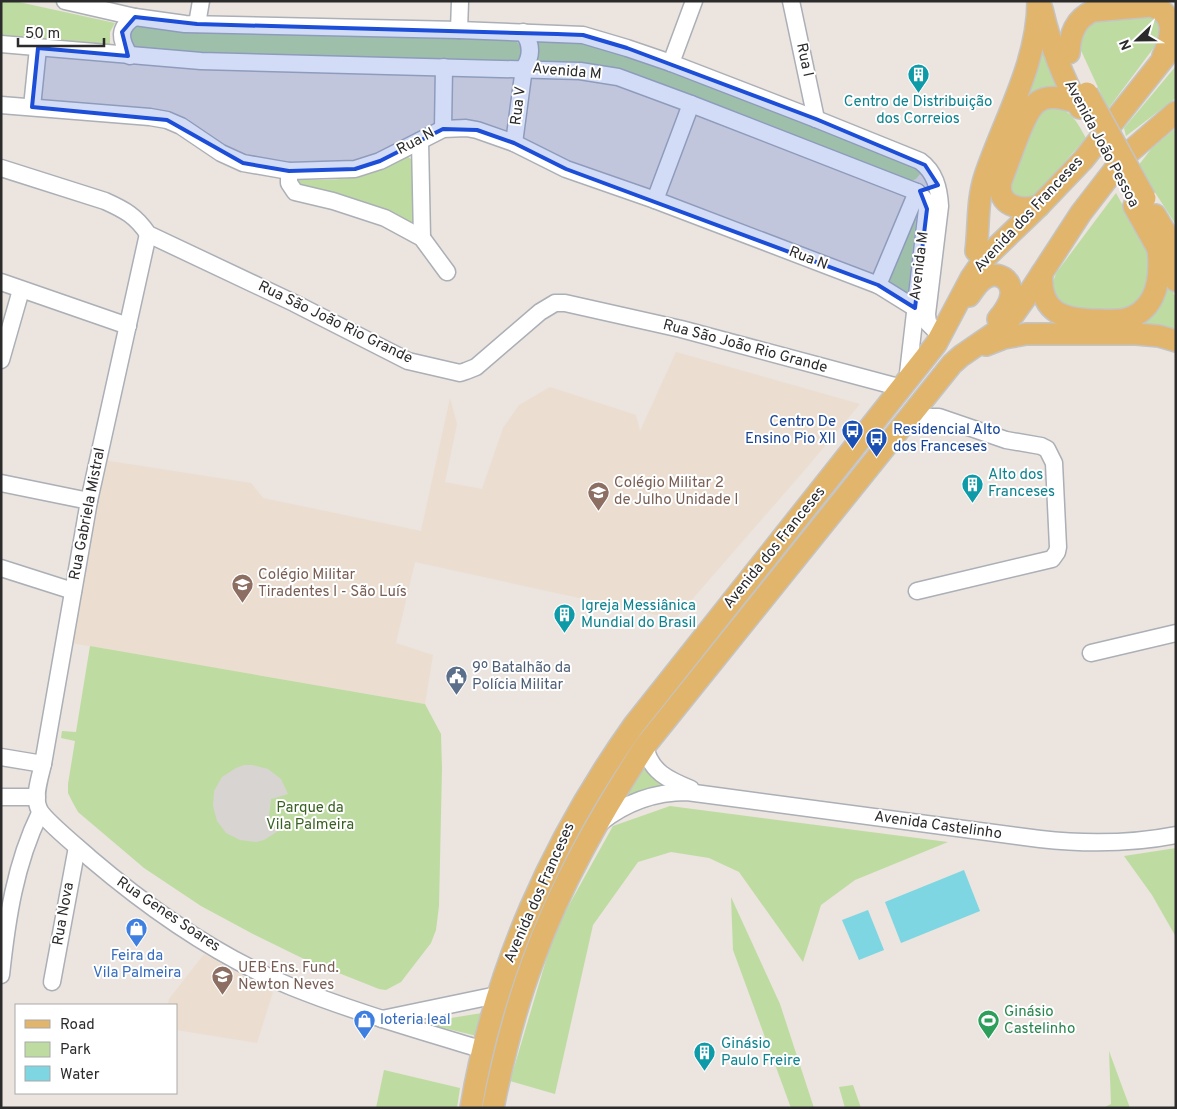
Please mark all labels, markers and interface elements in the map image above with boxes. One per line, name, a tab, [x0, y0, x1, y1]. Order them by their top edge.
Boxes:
scale bar	[18, 15, 104, 47]
north arrow	[1112, 15, 1162, 65]
text: 50 m	[25, 25, 60, 44]
text: N	[1117, 36, 1136, 52]
street label: Rua I	[791, 41, 817, 79]
street label: Avenida M	[532, 60, 602, 84]
building icon: Centro de Distribuição dos Correios	[906, 62, 930, 93]
street label: Avenida João Pessoa	[1059, 77, 1143, 211]
street label: Rua V	[507, 85, 531, 126]
place label: Centro de Distribuição dos Correios	[844, 93, 992, 129]
street label: Rua N	[394, 124, 438, 160]
street label: Avenida dos Franceses	[970, 153, 1088, 277]
street label: Avenida M	[906, 230, 934, 302]
street label: Rua N	[786, 243, 830, 275]
street label: Rua São João Rio Grande	[255, 277, 415, 369]
street label: Rua São João Rio Grande	[661, 316, 829, 378]
place label: Centro De Ensino Pio XII	[745, 413, 836, 449]
bus stop icon: Centro De Ensino Pio XII	[840, 419, 864, 450]
place label: Residencial Alto dos Franceses	[893, 421, 1001, 457]
bus stop icon: Residencial Alto dos Franceses	[865, 427, 889, 458]
street label: Rua Gabriela Mistral	[66, 446, 110, 582]
place label: Alto dos Franceses	[988, 466, 1055, 502]
building icon: Alto dos Franceses	[960, 472, 984, 503]
place label: Colégio Militar 2 de Julho Unidade I	[614, 474, 739, 510]
school or university icon: Colégio Militar 2 de Julho Unidade I	[586, 480, 610, 511]
street label: Avenida dos Franceses	[720, 483, 830, 613]
place label: Colégio Militar Tiradentes I - São Luís	[258, 566, 407, 602]
school or university icon: Colégio Militar Tiradentes I - São Luís	[230, 572, 254, 603]
place label: Igreja Messiânica Mundial do Brasil	[581, 597, 696, 633]
building icon: Igreja Messiânica Mundial do Brasil	[553, 603, 577, 634]
place label: 9º Batalhão da Polícia Militar	[472, 659, 571, 695]
public building icon: 9º Batalhão da Polícia Militar	[444, 665, 468, 696]
park label: Parque da Vila Palmeira	[266, 799, 354, 835]
street label: Avenida Castelinho	[873, 808, 1003, 844]
street label: Avenida dos Franceses	[501, 820, 579, 966]
street label: Rua Genes Soares	[112, 873, 224, 957]
street label: Rua Nova	[49, 881, 79, 947]
shop icon: Feira da Vila Palmeira	[125, 916, 149, 947]
place label: Feira da Vila Palmeira	[93, 947, 181, 983]
place label: UEB Ens. Fund. Newton Neves	[238, 959, 339, 995]
school or university icon: UEB Ens. Fund. Newton Neves	[210, 965, 234, 996]
place label: Ginásio Castelinho	[1004, 1003, 1075, 1039]
legend	[15, 1004, 178, 1094]
shop icon: loteria leal	[352, 1008, 376, 1039]
sports icon: Ginásio Castelinho	[976, 1009, 1000, 1040]
place label: loteria leal	[380, 1011, 451, 1030]
text: Road	[60, 1016, 95, 1035]
place label: Ginásio Paulo Freire	[721, 1035, 800, 1071]
text: Park	[60, 1041, 91, 1060]
building icon: Ginásio Paulo Freire	[693, 1041, 717, 1072]
text: Water	[60, 1066, 100, 1085]

